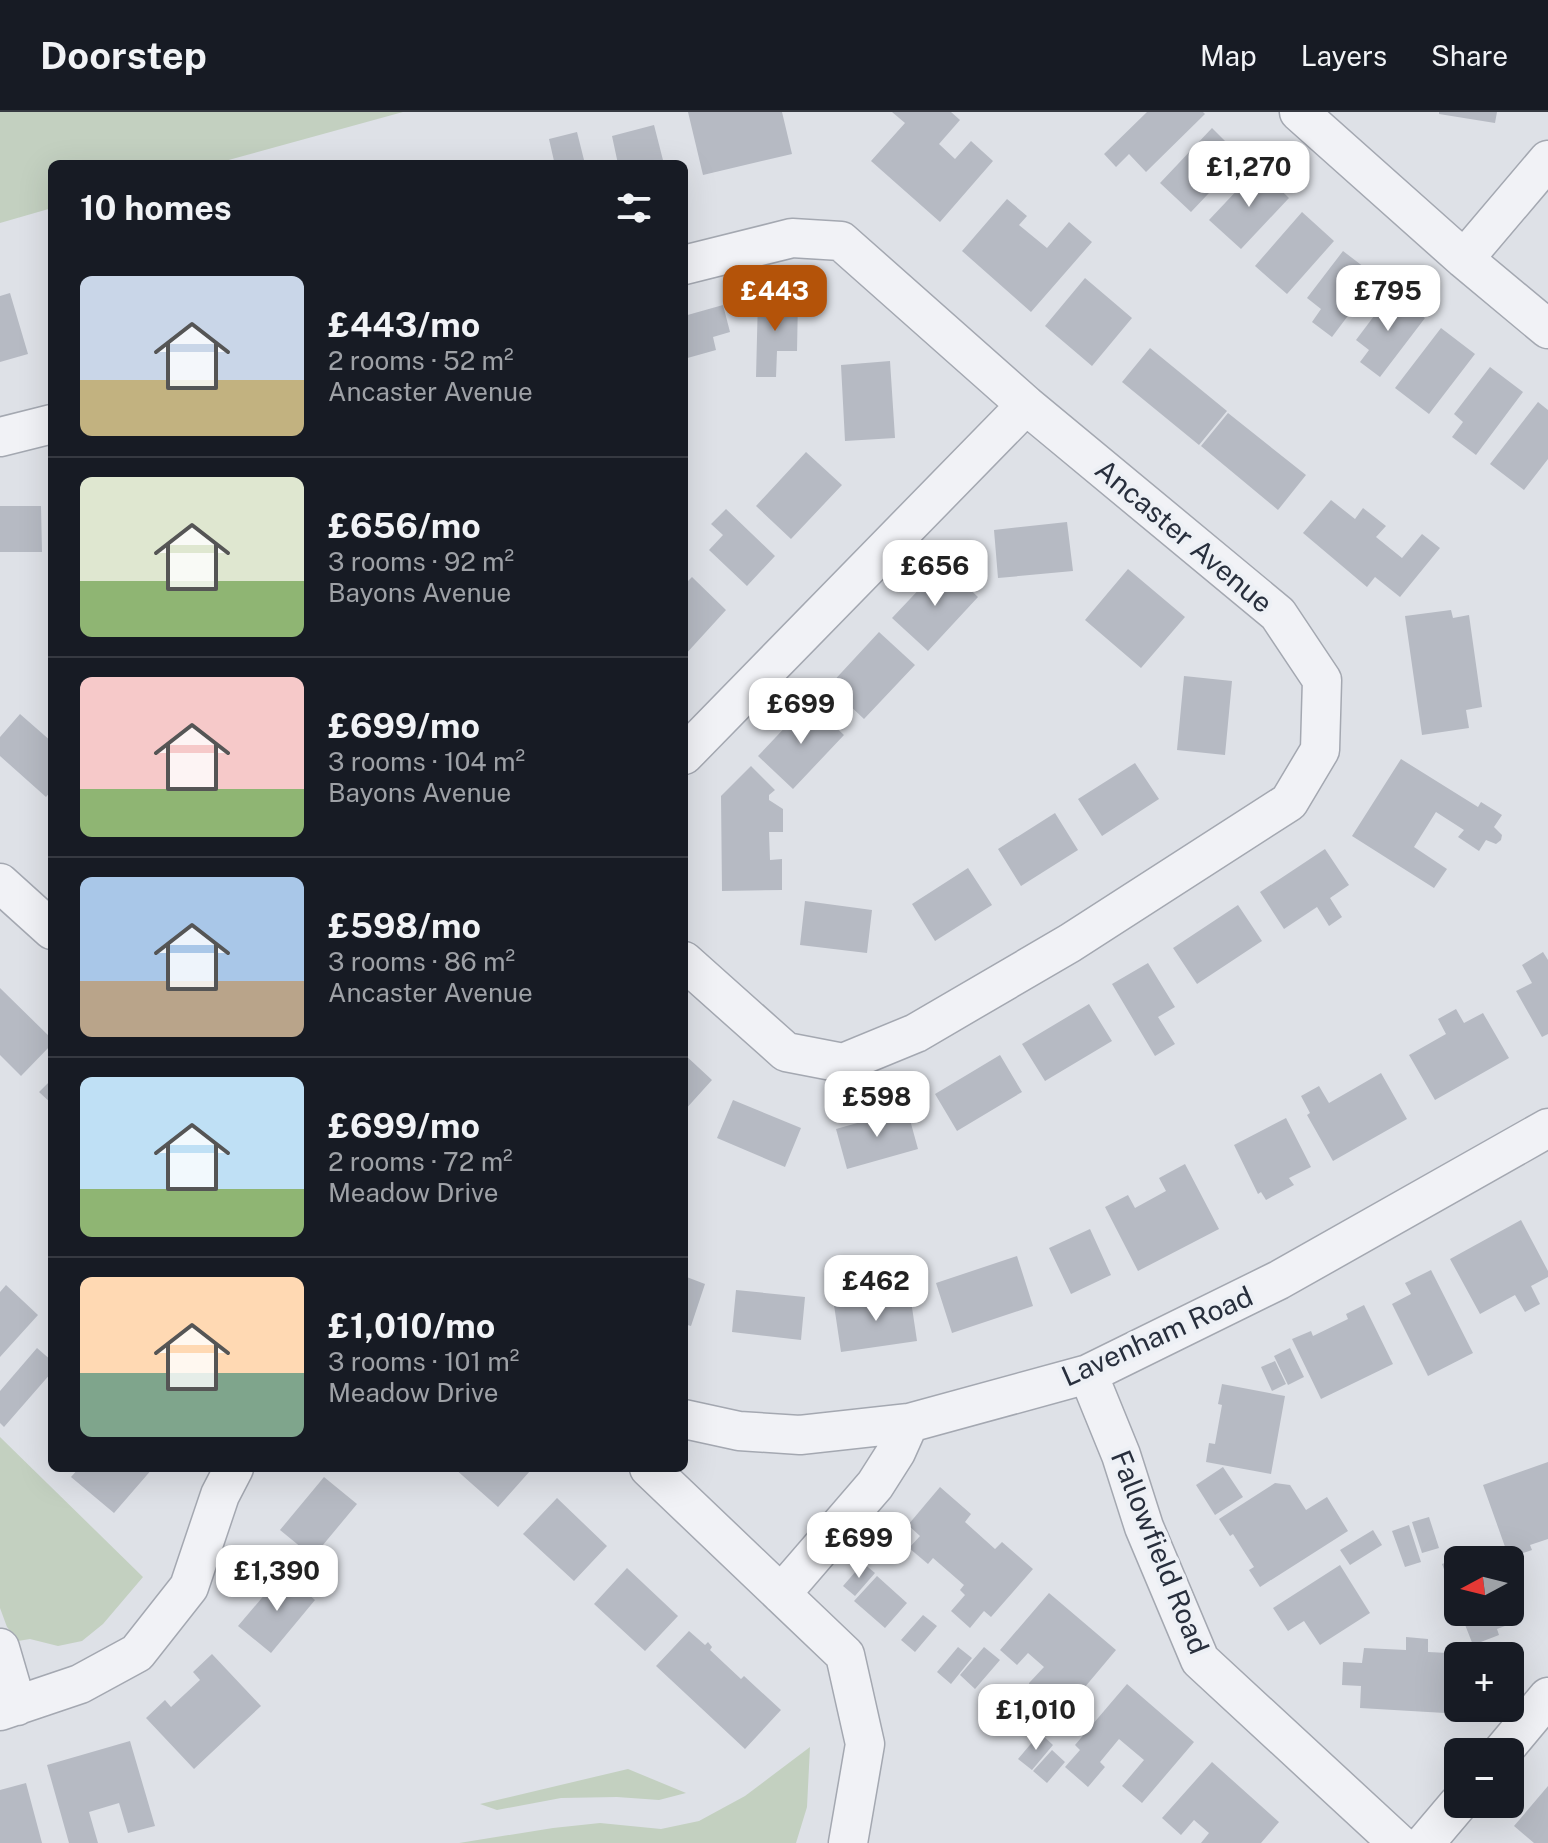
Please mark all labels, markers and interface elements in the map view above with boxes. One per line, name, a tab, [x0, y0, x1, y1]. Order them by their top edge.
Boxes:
text: Doorstep	[40, 33, 207, 78]
text: Map	[1200, 39, 1257, 72]
text: Layers	[1301, 39, 1387, 72]
text: Share	[1431, 39, 1508, 72]
pin: £1,270	[1184, 141, 1314, 209]
text: £1,270	[1207, 151, 1292, 182]
icon: filters	[612, 186, 656, 230]
text: 10 homes	[80, 188, 232, 228]
pin: £443	[728, 265, 822, 333]
pin: £795	[1341, 265, 1435, 333]
text: £443	[741, 275, 809, 306]
text: £795	[1354, 275, 1422, 306]
text: £443/mo	[328, 305, 480, 345]
icon: home	[144, 308, 240, 404]
text: 2 rooms · 52 m²	[328, 345, 514, 376]
text: Ancaster Avenue	[328, 376, 533, 407]
street label: Ancaster Avenue	[1089, 452, 1279, 619]
text: £656/mo	[328, 506, 481, 546]
icon: home	[144, 509, 240, 605]
pin: £656	[888, 540, 982, 608]
text: 3 rooms · 92 m²	[328, 546, 514, 577]
text: £656	[901, 550, 969, 581]
text: Bayons Avenue	[328, 577, 511, 608]
pin: £699	[754, 678, 848, 746]
text: £699	[767, 688, 835, 719]
text: £699/mo	[328, 706, 480, 746]
icon: home	[144, 709, 240, 805]
text: 3 rooms · 104 m²	[328, 746, 525, 777]
text: Bayons Avenue	[328, 777, 511, 808]
text: £598/mo	[328, 906, 481, 946]
icon: home	[144, 909, 240, 1005]
text: 3 rooms · 86 m²	[328, 946, 515, 977]
text: Ancaster Avenue	[328, 977, 533, 1008]
pin: £598	[830, 1071, 924, 1139]
text: £598	[843, 1081, 911, 1112]
text: £699/mo	[328, 1106, 480, 1146]
icon: home	[144, 1109, 240, 1205]
text: 2 rooms · 72 m²	[328, 1146, 513, 1177]
text: Meadow Drive	[328, 1177, 499, 1208]
pin: £462	[829, 1255, 923, 1323]
text: £462	[842, 1265, 910, 1296]
street label: Lavenham Road	[1056, 1279, 1257, 1392]
text: £1,010/mo	[328, 1306, 495, 1346]
icon: home	[144, 1309, 240, 1405]
text: 3 rooms · 101 m²	[328, 1346, 519, 1377]
text: Meadow Drive	[328, 1377, 499, 1408]
street label: Fallowfield Road	[1105, 1445, 1216, 1658]
pin: £699	[812, 1512, 906, 1580]
text: £699	[825, 1522, 893, 1553]
pin: £1,390	[212, 1545, 342, 1613]
north arrow	[1444, 1546, 1524, 1626]
map controls	[1444, 1546, 1524, 1818]
text: £1,390	[234, 1555, 320, 1586]
button: +	[1444, 1642, 1524, 1722]
pin: £1,010	[971, 1684, 1101, 1752]
text: £1,010	[996, 1694, 1076, 1725]
button: −	[1444, 1738, 1524, 1818]

